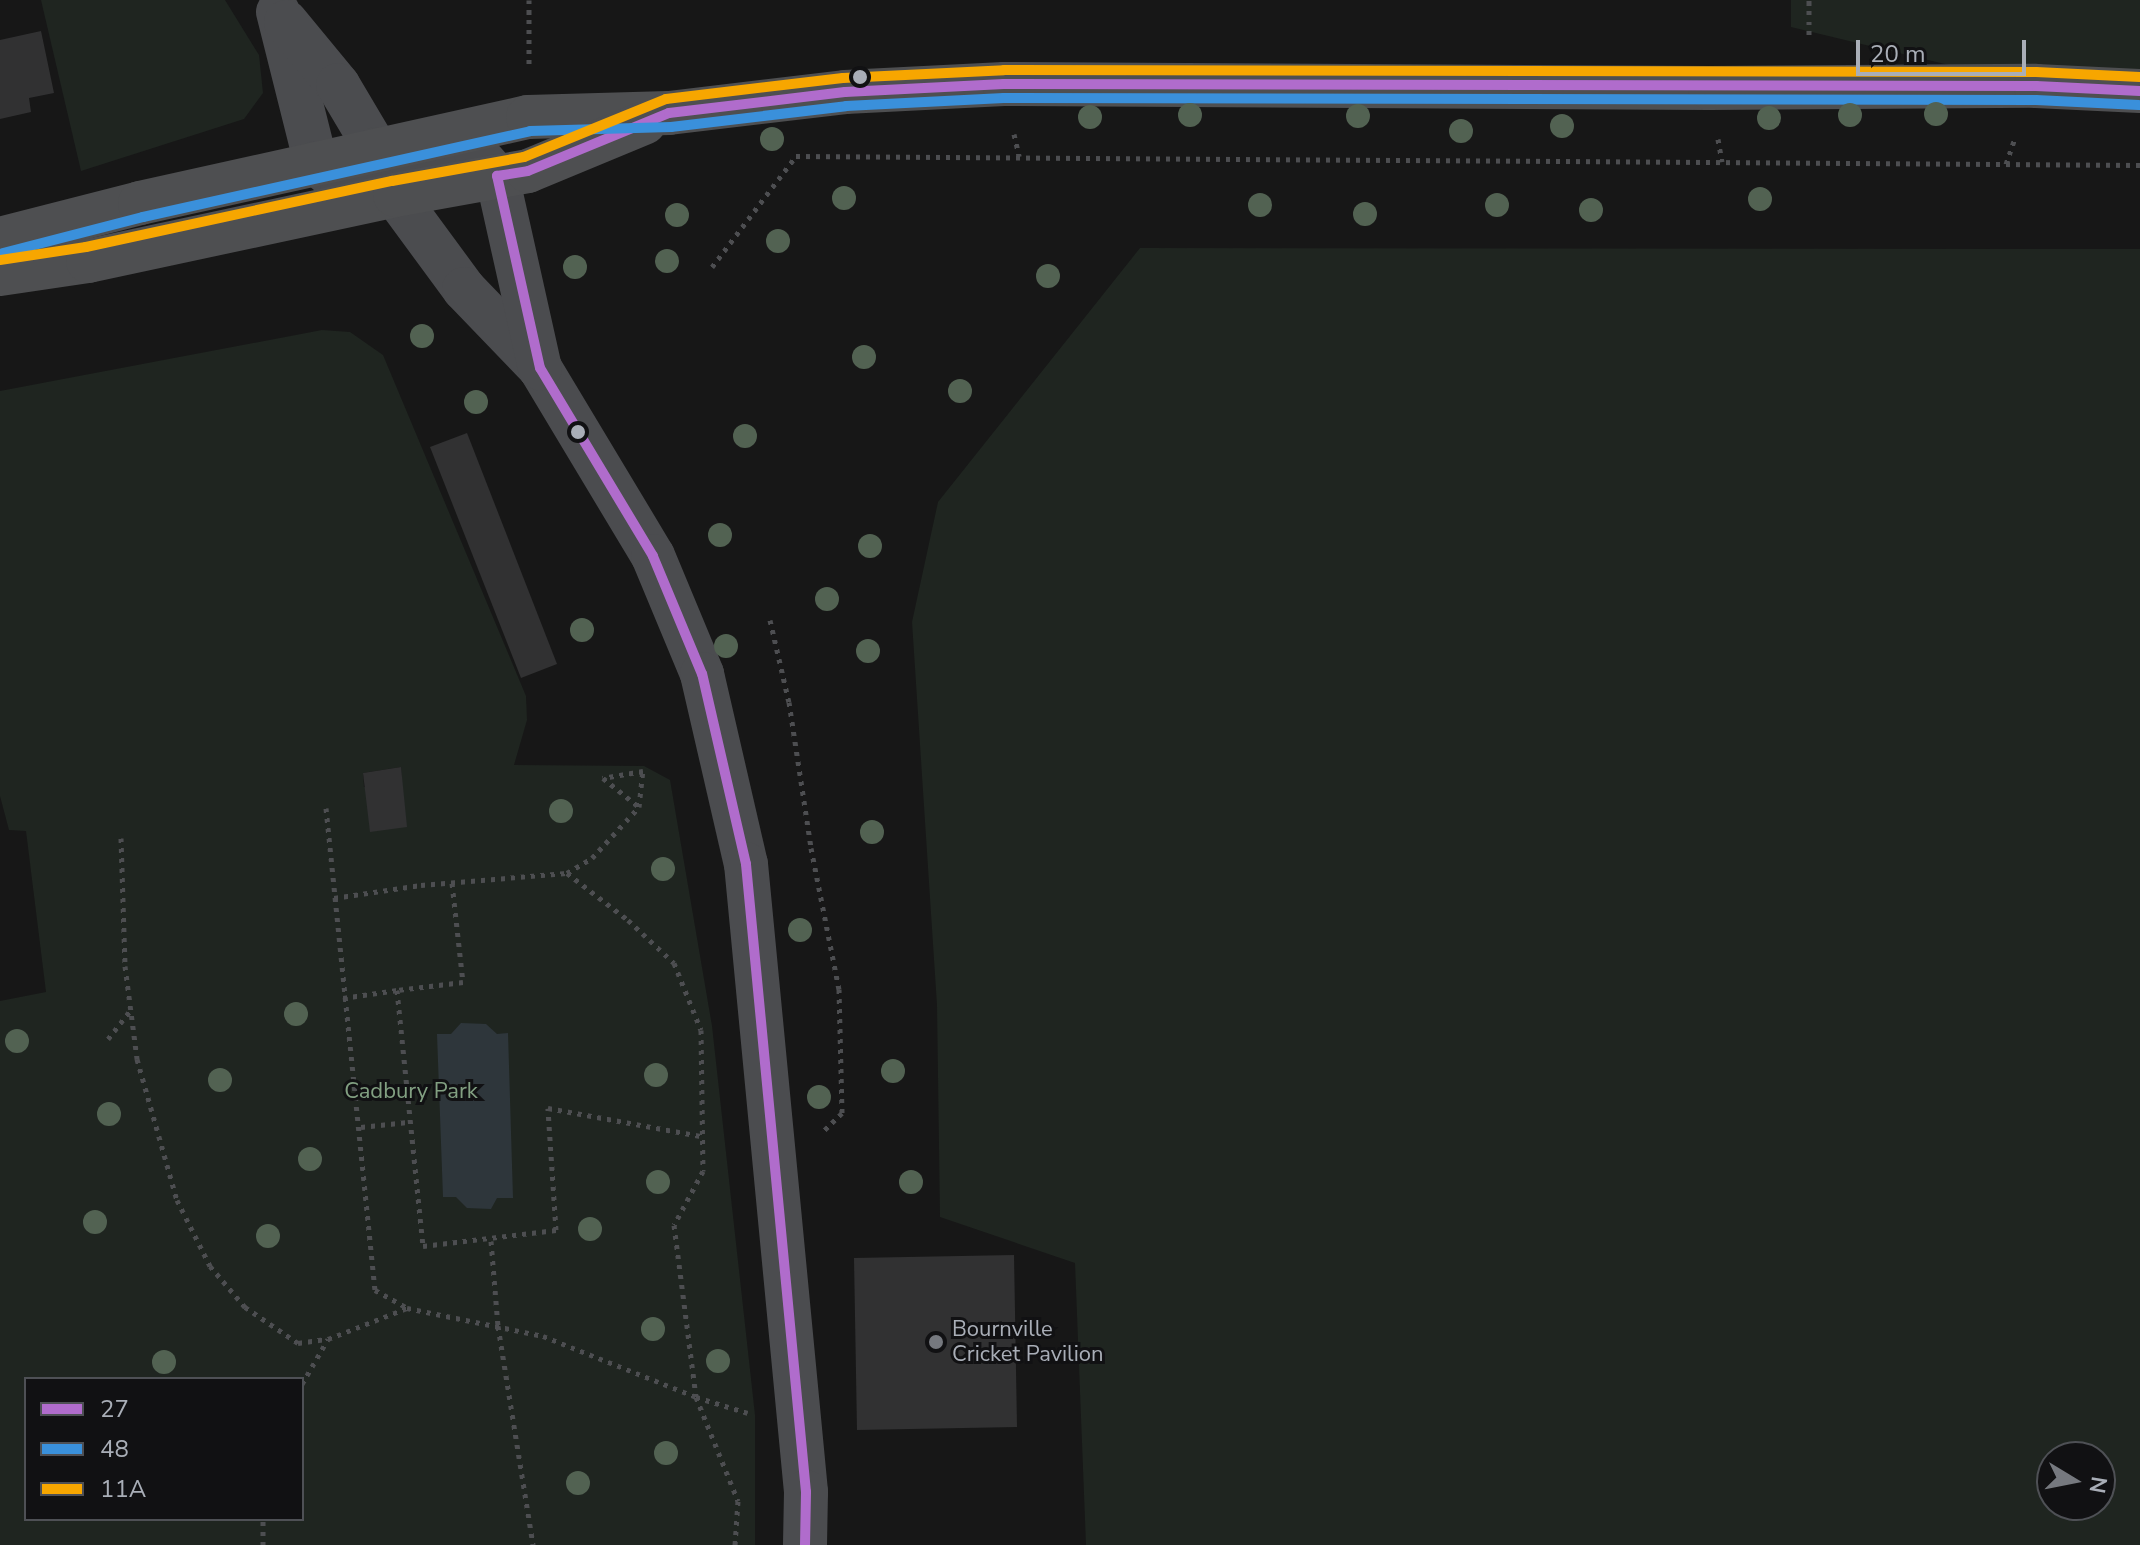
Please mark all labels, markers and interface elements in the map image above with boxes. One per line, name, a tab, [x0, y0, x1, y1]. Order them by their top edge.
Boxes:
scale bar	[1860, 24, 2030, 74]
text: 20 m	[1870, 38, 1926, 70]
unlabelled marker	[852, 69, 868, 85]
unlabelled marker	[570, 424, 586, 440]
park label: Cadbury Park	[344, 1079, 478, 1105]
place label: Bournville Cricket Pavilion	[952, 1316, 1103, 1368]
marker: Bournville Cricket Pavilion	[927, 1333, 945, 1351]
legend	[24, 1377, 304, 1521]
text: 27	[100, 1393, 129, 1425]
text: 48	[100, 1433, 129, 1465]
north arrow	[2036, 1441, 2116, 1521]
text: 11A	[100, 1473, 146, 1505]
text: N	[2081, 1474, 2114, 1496]

